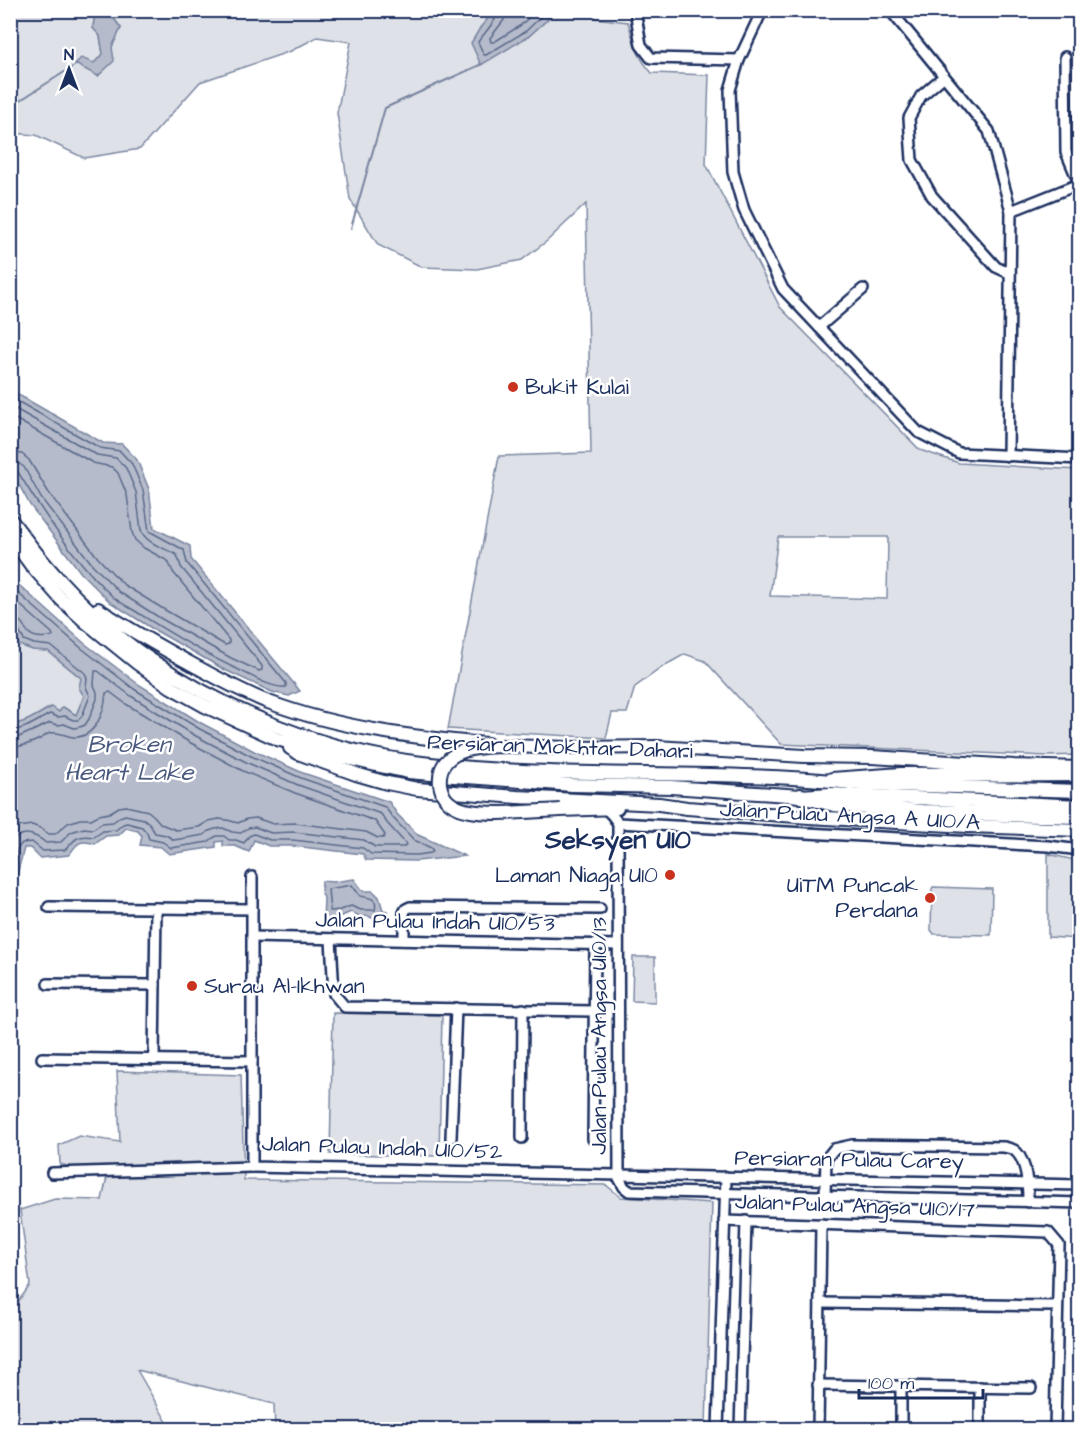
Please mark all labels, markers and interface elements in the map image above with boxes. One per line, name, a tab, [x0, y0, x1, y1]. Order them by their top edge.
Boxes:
north arrow	[39, 39, 99, 99]
text: N	[64, 44, 74, 66]
place label: Bukit Kulai	[525, 372, 629, 403]
marker: Bukit Kulai	[506, 380, 520, 394]
street label: Persiaran Mokhtar Dahari	[427, 727, 693, 767]
water label: Broken Heart Lake	[65, 728, 194, 790]
street label: Jalan Pulau Angsa A U10/A	[719, 794, 981, 839]
district label: Seksyen U10	[544, 822, 692, 861]
place label: Laman Niaga U10	[495, 860, 658, 892]
marker: Laman Niaga U10	[663, 868, 677, 882]
place label: UiTM Puncak Perdana	[787, 870, 918, 926]
marker: UiTM Puncak Perdana	[923, 891, 937, 905]
street label: Jalan Pulau Indah U10/53	[315, 904, 555, 940]
street label: Jalan Pulau Angsa U10/13	[584, 917, 616, 1155]
place label: Surau Al-Ikhwan	[204, 971, 365, 1002]
marker: Surau Al-Ikhwan	[185, 979, 199, 993]
street label: Jalan Pulau Indah U10/52	[261, 1128, 503, 1168]
street label: Persiaran Pulau Carey	[734, 1142, 964, 1179]
street label: Jalan Pulau Angsa U10/17	[734, 1186, 976, 1227]
scale bar	[859, 1362, 984, 1400]
text: 100 m	[868, 1371, 914, 1396]

